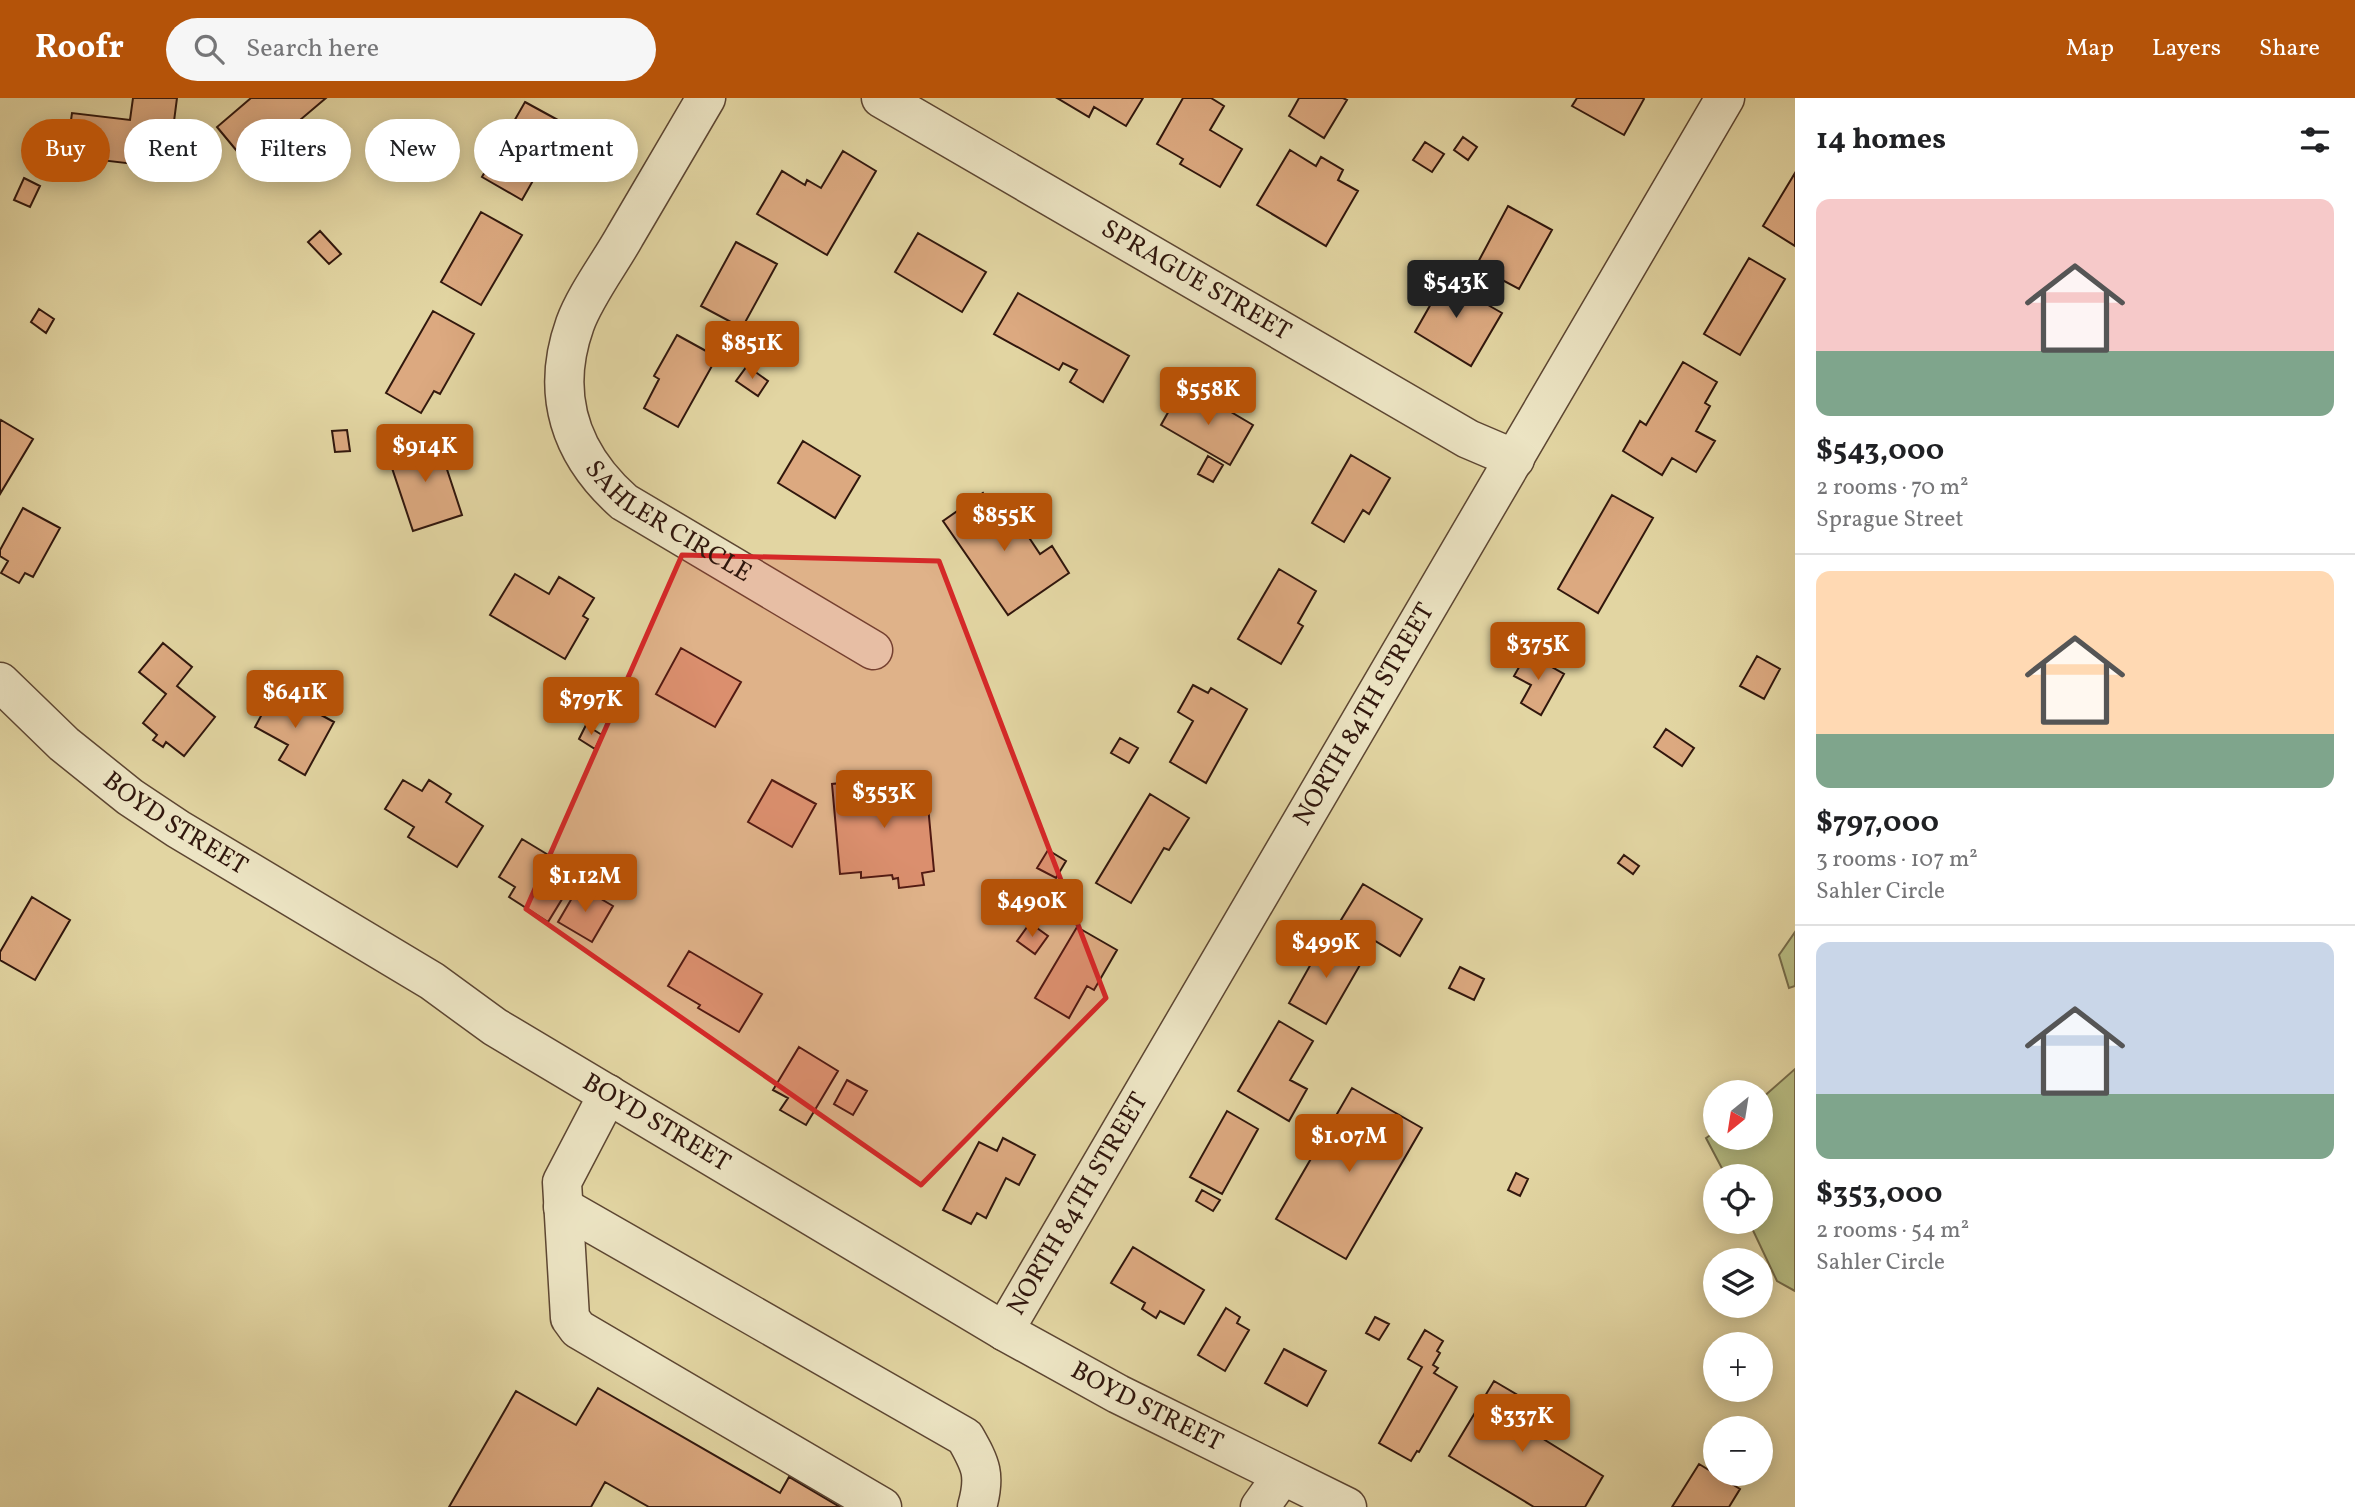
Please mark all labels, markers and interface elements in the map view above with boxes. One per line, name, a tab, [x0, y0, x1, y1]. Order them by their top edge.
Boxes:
search box	[166, 18, 656, 81]
text: Roofr	[35, 26, 124, 72]
icon: search	[190, 30, 228, 68]
text: Search here	[246, 31, 379, 67]
text: Map	[2066, 32, 2114, 66]
text: Layers	[2152, 32, 2221, 66]
text: Share	[2259, 32, 2320, 66]
chip: Buy	[21, 119, 110, 182]
chip: Rent	[124, 119, 222, 182]
chip: Filters	[236, 119, 351, 182]
chip: New	[365, 119, 460, 182]
chip: Apartment	[474, 119, 638, 182]
text: 14 homes	[1816, 119, 1946, 161]
icon: filters	[2296, 121, 2334, 159]
street label: SPRAGUE STREET	[1094, 212, 1297, 350]
icon: home	[2012, 245, 2138, 371]
pin: $543K	[1407, 260, 1505, 320]
text: $543K	[1423, 267, 1489, 299]
pin: $851K	[703, 322, 801, 381]
text: $851K	[721, 328, 783, 360]
pin: $558K	[1159, 368, 1257, 427]
text: $558K	[1176, 374, 1240, 406]
pin: $914K	[376, 424, 474, 484]
text: $543,000	[1816, 430, 1944, 472]
text: $914K	[392, 431, 458, 463]
street label: SAHLER CIRCLE	[575, 453, 758, 592]
text: 2 rooms · 70 m²	[1816, 472, 1969, 504]
pin: $855K	[955, 494, 1053, 553]
text: $855K	[972, 500, 1036, 532]
text: Sprague Street	[1816, 504, 1963, 536]
street label: NORTH 84TH STREET	[1285, 597, 1444, 833]
icon: home	[2012, 617, 2138, 743]
pin: $375K	[1489, 622, 1587, 682]
text: $375K	[1506, 629, 1570, 661]
pin: $641K	[246, 670, 344, 730]
text: $641K	[263, 677, 327, 709]
pin: $797K	[542, 678, 640, 737]
text: $797K	[559, 684, 623, 716]
street label: BOYD STREET	[95, 764, 254, 884]
pin: $353K	[835, 770, 933, 830]
text: $353K	[852, 777, 916, 809]
text: $797,000	[1816, 802, 1939, 844]
text: 3 rooms · 107 m²	[1816, 844, 1978, 876]
pin: $1.12M	[528, 854, 642, 914]
text: $1.12M	[549, 861, 621, 893]
text: Sahler Circle	[1816, 876, 1945, 908]
pin: $490K	[983, 880, 1081, 939]
text: $490K	[997, 886, 1067, 918]
pin: $499K	[1277, 920, 1375, 980]
text: $499K	[1292, 927, 1360, 959]
icon: home	[2012, 988, 2138, 1114]
street label: BOYD STREET	[575, 1065, 737, 1181]
north arrow	[1703, 1080, 1773, 1150]
map controls	[1703, 1080, 1773, 1486]
street label: NORTH 84TH STREET	[999, 1086, 1157, 1322]
pin: $1.07M	[1292, 1114, 1406, 1174]
text: $1.07M	[1311, 1121, 1387, 1153]
button: locate	[1703, 1164, 1773, 1234]
text: $353,000	[1816, 1173, 1942, 1215]
text: 2 rooms · 54 m²	[1816, 1215, 1969, 1247]
text: Sahler Circle	[1816, 1247, 1945, 1279]
button: layers	[1703, 1248, 1773, 1318]
button: +	[1703, 1332, 1773, 1402]
street label: BOYD STREET	[1064, 1353, 1229, 1461]
pin: $337K	[1473, 1394, 1571, 1454]
text: $337K	[1490, 1401, 1554, 1433]
button: −	[1703, 1416, 1773, 1486]

